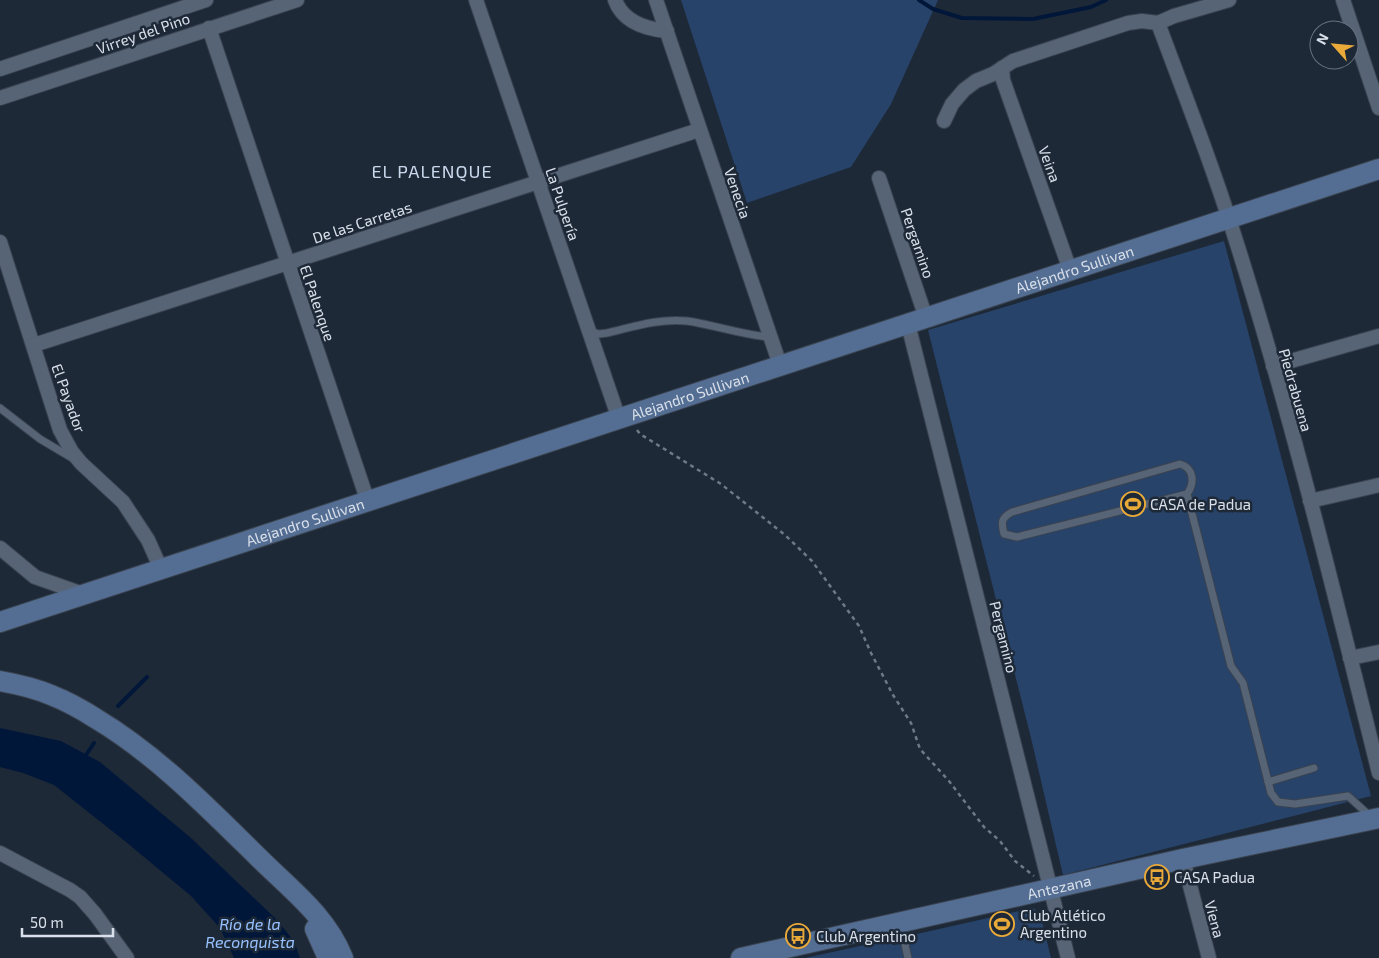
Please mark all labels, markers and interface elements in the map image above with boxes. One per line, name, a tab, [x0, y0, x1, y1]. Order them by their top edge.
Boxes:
street label: Virrey del Pino	[94, 9, 192, 57]
north arrow	[1309, 20, 1359, 70]
text: N	[1312, 31, 1332, 47]
street label: Veina	[1035, 143, 1065, 185]
district label: EL PALENQUE	[371, 160, 493, 182]
street label: La Pulpería	[542, 165, 584, 243]
street label: Venecia	[721, 165, 755, 221]
street label: De las Carretas	[310, 197, 414, 247]
street label: Pergamino	[898, 205, 938, 281]
street label: Alejandro Sullivan	[1013, 241, 1136, 297]
street label: El Palenque	[297, 263, 339, 343]
street label: Piedrabuena	[1276, 346, 1316, 434]
street label: El Payador	[48, 361, 90, 435]
street label: Alejandro Sullivan	[628, 368, 751, 423]
sports icon: CASA de Padua	[1120, 491, 1146, 517]
street label: Alejandro Sullivan	[244, 494, 366, 550]
place label: CASA de Padua	[1150, 495, 1251, 513]
street label: Pergamino	[986, 599, 1022, 675]
bus stop icon: CASA Padua	[1144, 864, 1170, 890]
place label: CASA Padua	[1174, 868, 1255, 886]
street label: Antezana	[1026, 871, 1093, 903]
street label: Viena	[1201, 898, 1229, 940]
scale bar	[22, 906, 114, 938]
place label: Club Atlético Argentino	[1020, 906, 1106, 941]
sports icon: Club Atlético Argentino	[989, 911, 1015, 937]
text: 50 m	[30, 913, 64, 931]
water label: Río de la Reconquista	[205, 914, 295, 951]
bus stop icon: Club Argentino	[785, 923, 811, 949]
place label: Club Argentino	[816, 927, 916, 945]

